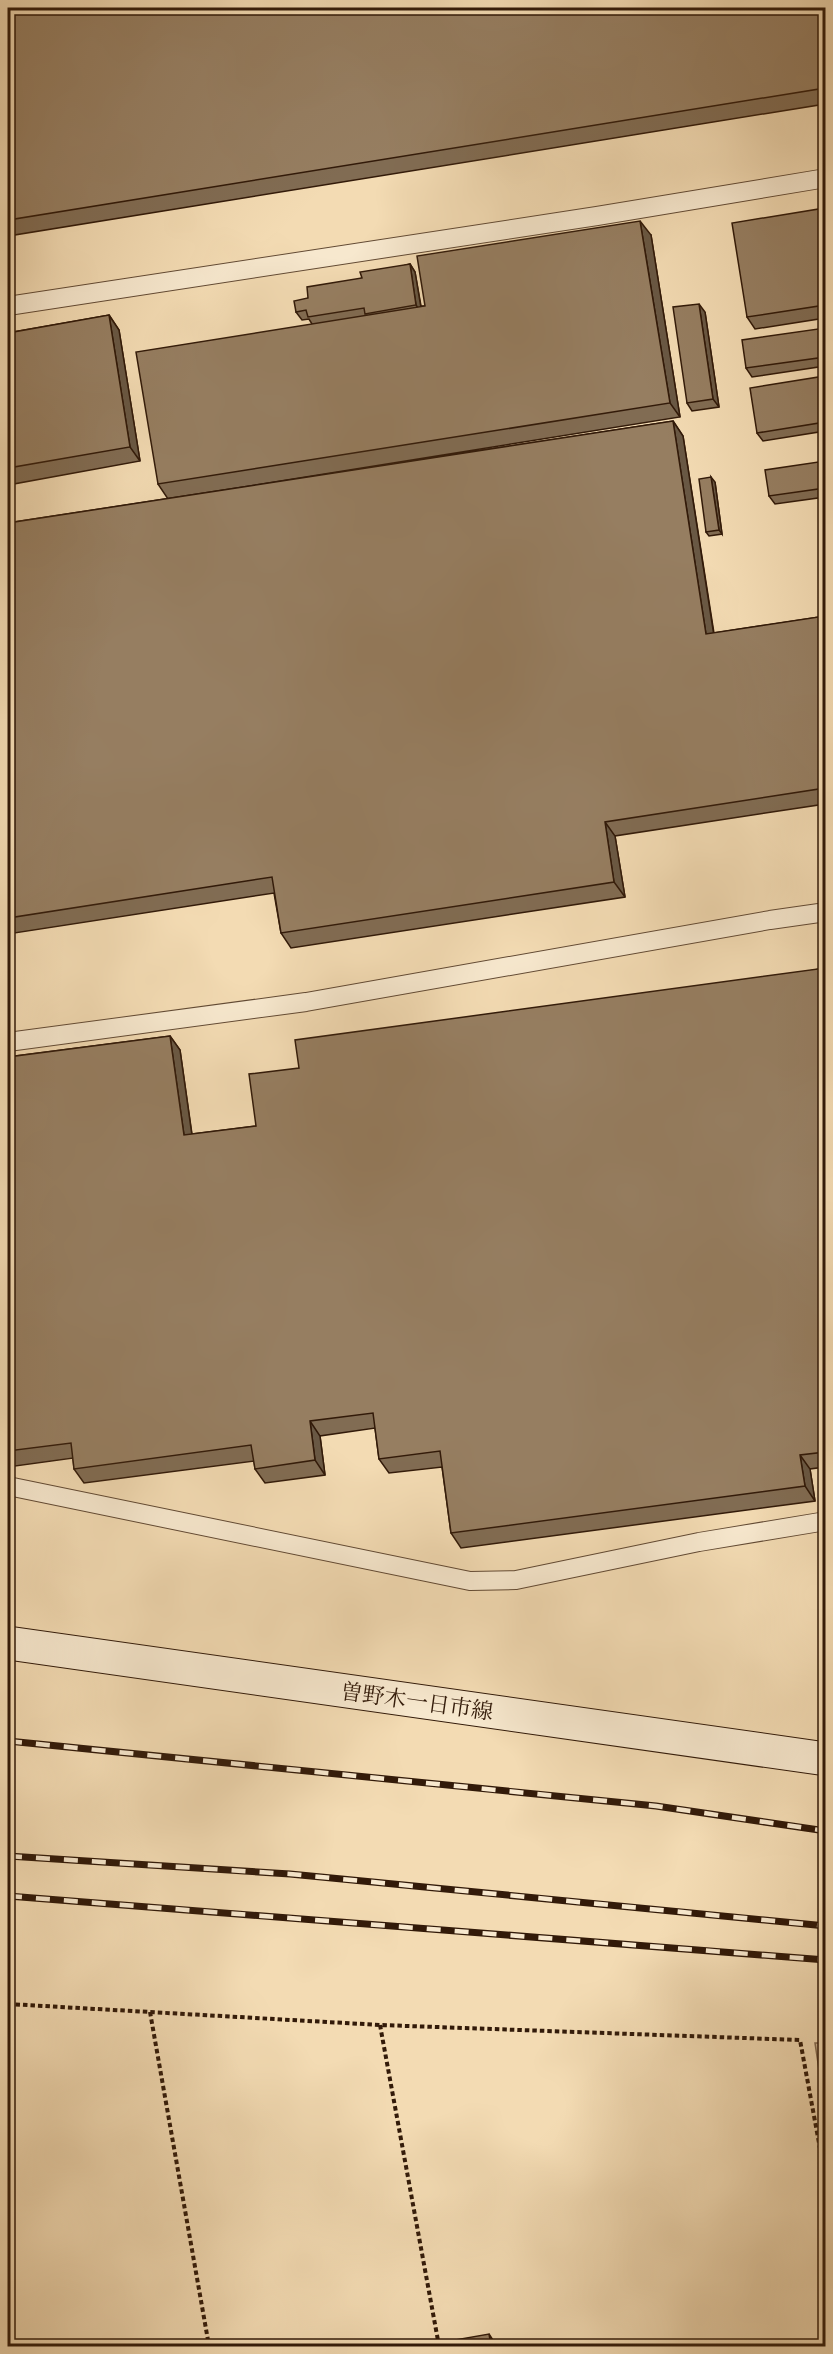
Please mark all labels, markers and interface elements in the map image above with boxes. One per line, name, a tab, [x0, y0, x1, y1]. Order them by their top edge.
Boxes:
street label: 曽野木一日市線	[339, 1676, 495, 1728]

